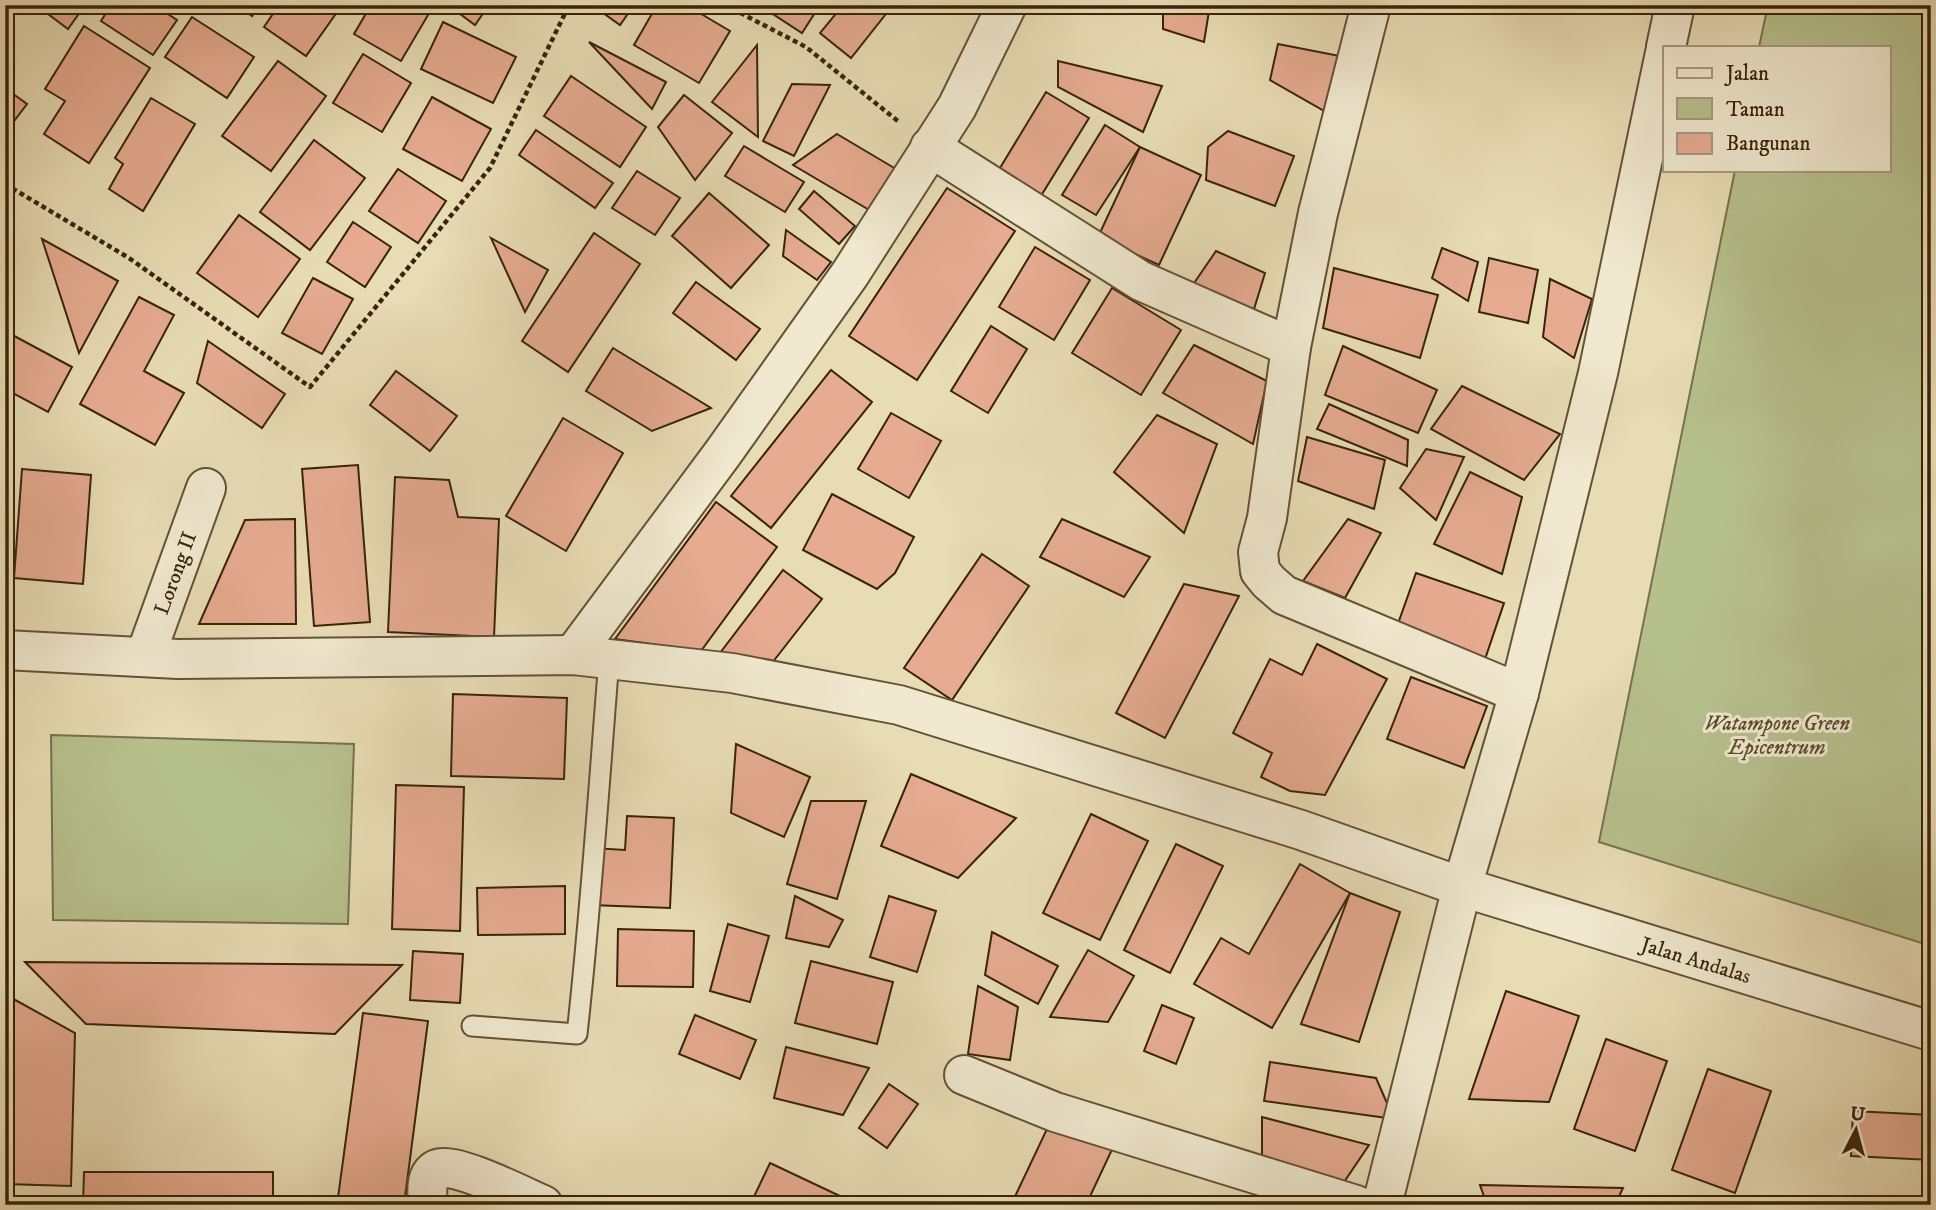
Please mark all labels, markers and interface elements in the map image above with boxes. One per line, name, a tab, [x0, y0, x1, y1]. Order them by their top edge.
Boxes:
legend	[1663, 46, 1890, 172]
text: Jalan	[1724, 61, 1769, 87]
text: Taman	[1726, 97, 1785, 123]
text: Bangunan	[1726, 131, 1810, 157]
street label: Lorong II	[149, 528, 203, 618]
park label: Watampone Green Epicentrum	[1704, 711, 1850, 761]
street label: Jalan Andalas	[1636, 931, 1754, 990]
north arrow	[1820, 1094, 1890, 1164]
text: U	[1849, 1102, 1866, 1127]

